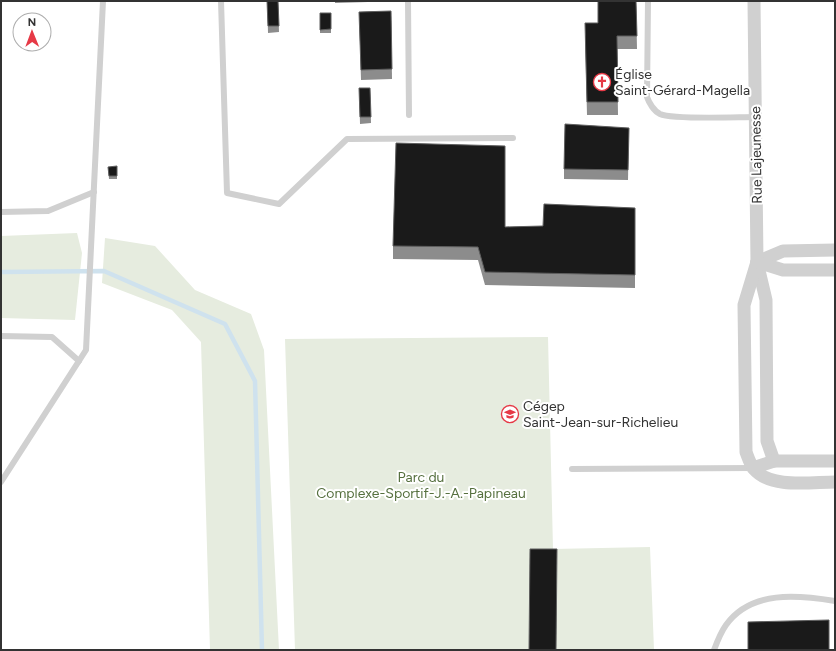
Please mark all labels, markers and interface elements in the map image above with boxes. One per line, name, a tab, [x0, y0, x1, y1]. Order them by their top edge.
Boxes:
north arrow	[12, 12, 52, 52]
text: N	[27, 16, 36, 29]
place label: Église Saint-Gérard-Magella	[615, 66, 750, 99]
church icon: Église Saint-Gérard-Magella	[592, 72, 612, 92]
street label: Rue Lajeunesse	[747, 106, 766, 204]
place label: Cégep Saint-Jean-sur-Richelieu	[523, 398, 678, 431]
school or university icon: Cégep Saint-Jean-sur-Richelieu	[500, 404, 520, 424]
park label: Parc du Complexe-Sportif-J.-A.-Papineau	[316, 469, 526, 502]

